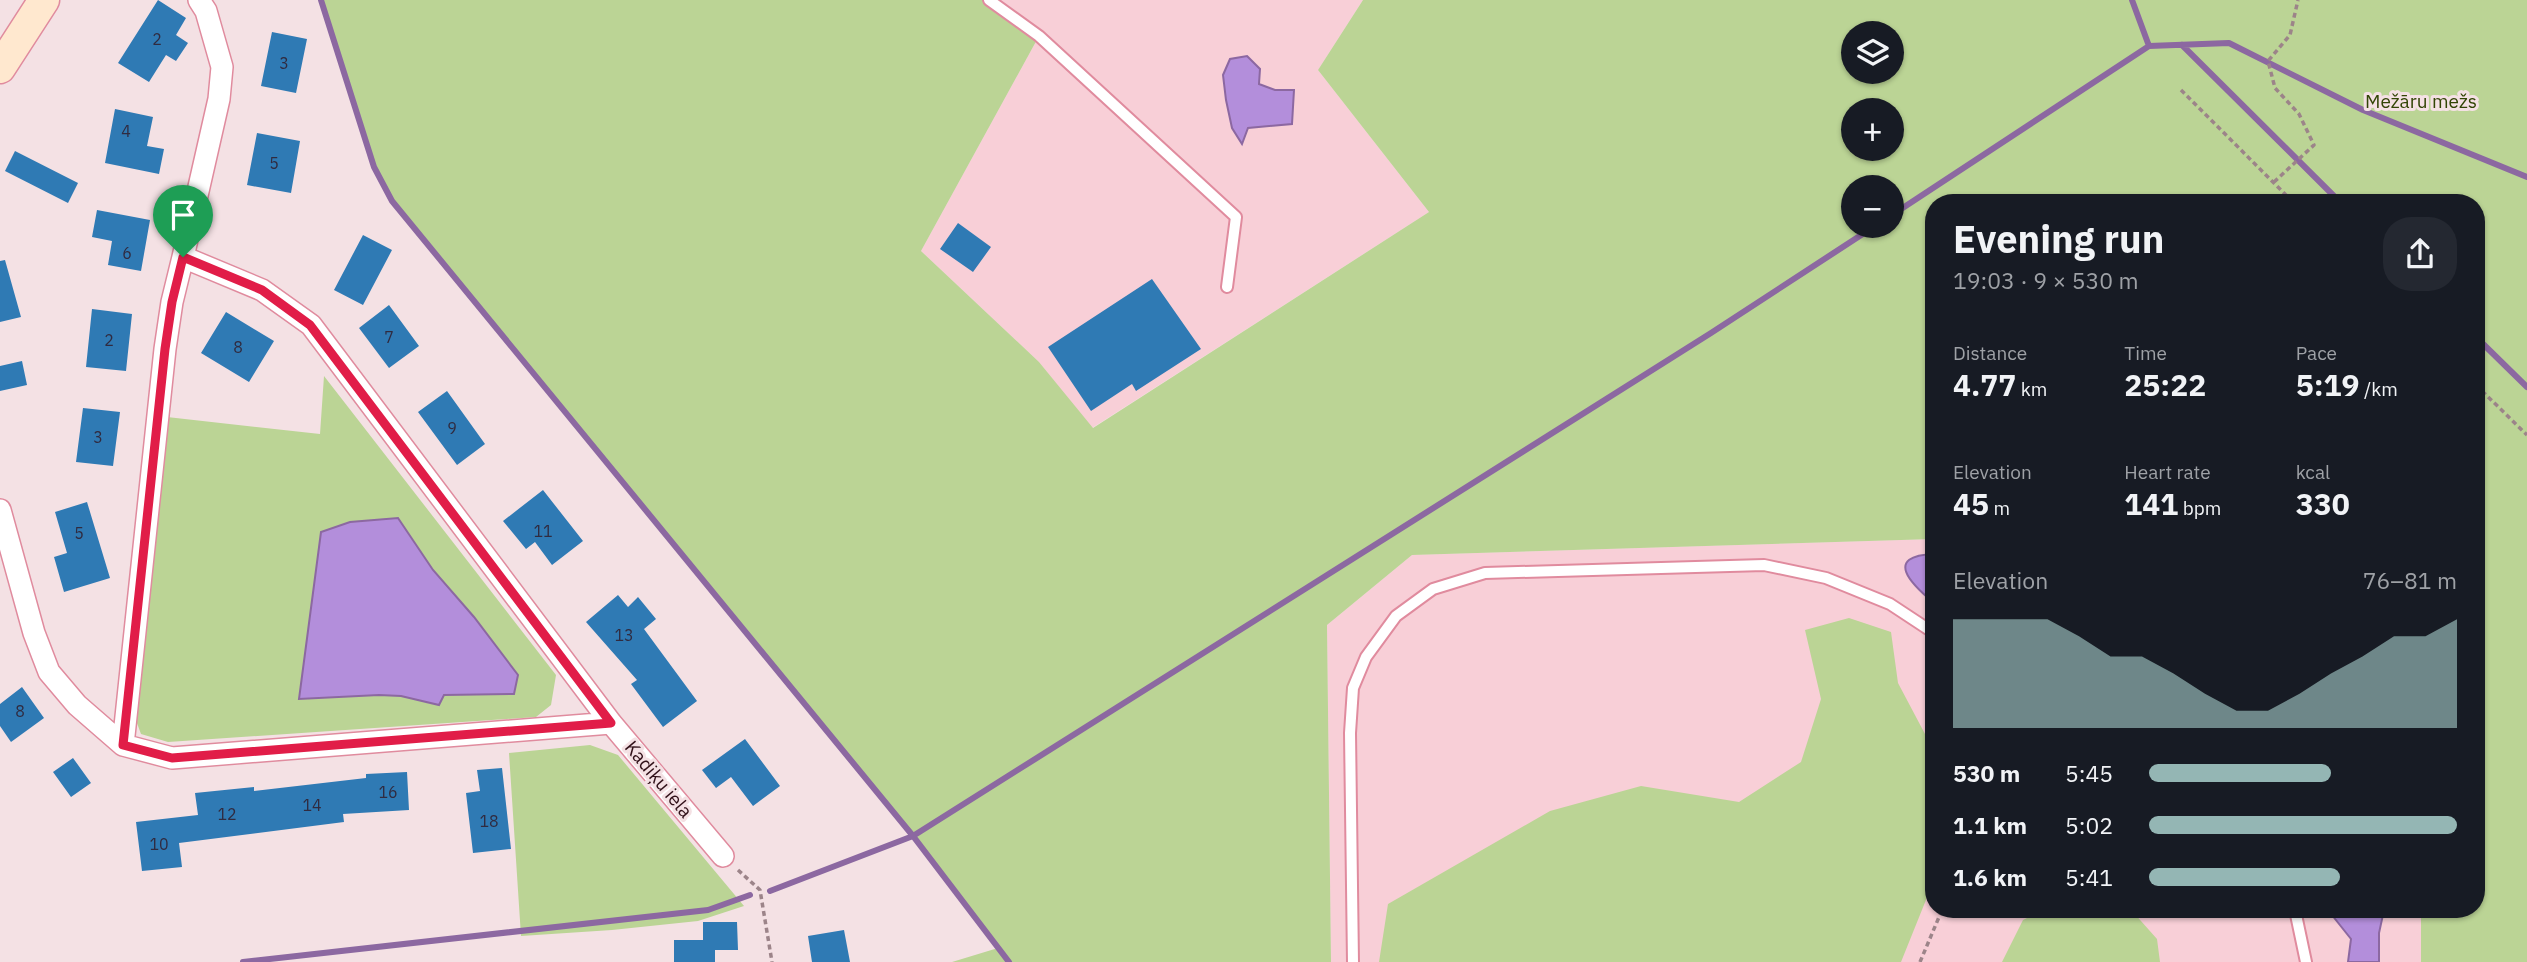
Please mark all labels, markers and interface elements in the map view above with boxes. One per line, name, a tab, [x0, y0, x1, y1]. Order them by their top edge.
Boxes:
map controls	[1841, 21, 1904, 238]
button: layers	[1841, 21, 1904, 84]
house number: 2	[152, 29, 162, 49]
house number: 3	[279, 53, 289, 73]
park label: Mežāru mežs	[2365, 89, 2477, 113]
button: +	[1841, 98, 1904, 161]
house number: 4	[121, 121, 131, 141]
house number: 5	[269, 153, 279, 173]
button: −	[1841, 175, 1904, 238]
pin	[153, 185, 213, 257]
icon: arrive	[164, 196, 202, 234]
text: Evening run	[1953, 214, 2164, 263]
button: share	[2383, 217, 2457, 291]
house number: 6	[122, 243, 132, 263]
text: 19:03 · 9 × 530 m	[1953, 265, 2139, 295]
house number: 7	[384, 327, 394, 347]
house number: 2	[104, 330, 114, 350]
house number: 8	[233, 337, 243, 357]
text: Distance	[1953, 341, 2027, 365]
text: Time	[2124, 341, 2167, 365]
text: Pace	[2296, 341, 2337, 365]
text: 4.77	[1953, 365, 2016, 404]
text: 25:22	[2124, 365, 2206, 404]
text: 5:19	[2296, 365, 2360, 404]
text: km	[2016, 377, 2047, 401]
text: /km	[2360, 377, 2398, 401]
house number: 9	[447, 418, 457, 438]
house number: 3	[93, 427, 103, 447]
text: Elevation	[1953, 460, 2032, 484]
text: Heart rate	[2124, 460, 2211, 484]
text: kcal	[2296, 460, 2330, 484]
text: 45	[1953, 484, 1989, 523]
text: 141	[2124, 484, 2178, 523]
text: 330	[2296, 484, 2350, 523]
text: m	[1989, 496, 2010, 520]
text: bpm	[2178, 496, 2221, 520]
house number: 11	[533, 521, 553, 541]
house number: 5	[74, 523, 84, 543]
text: Elevation	[1953, 565, 2048, 595]
text: 76–81 m	[2363, 565, 2457, 595]
house number: 13	[614, 625, 634, 645]
house number: 8	[15, 701, 25, 721]
street label: Kadiķu iela	[620, 736, 698, 822]
text: 530 m	[1953, 758, 2020, 788]
text: 5:45	[2065, 758, 2113, 788]
house number: 16	[378, 782, 398, 802]
house number: 14	[302, 795, 322, 815]
house number: 12	[217, 804, 237, 824]
text: 1.1 km	[1953, 810, 2027, 840]
text: 5:02	[2065, 810, 2113, 840]
house number: 18	[479, 811, 499, 831]
house number: 10	[149, 834, 169, 854]
text: 1.6 km	[1953, 862, 2027, 892]
text: 5:41	[2065, 862, 2113, 892]

